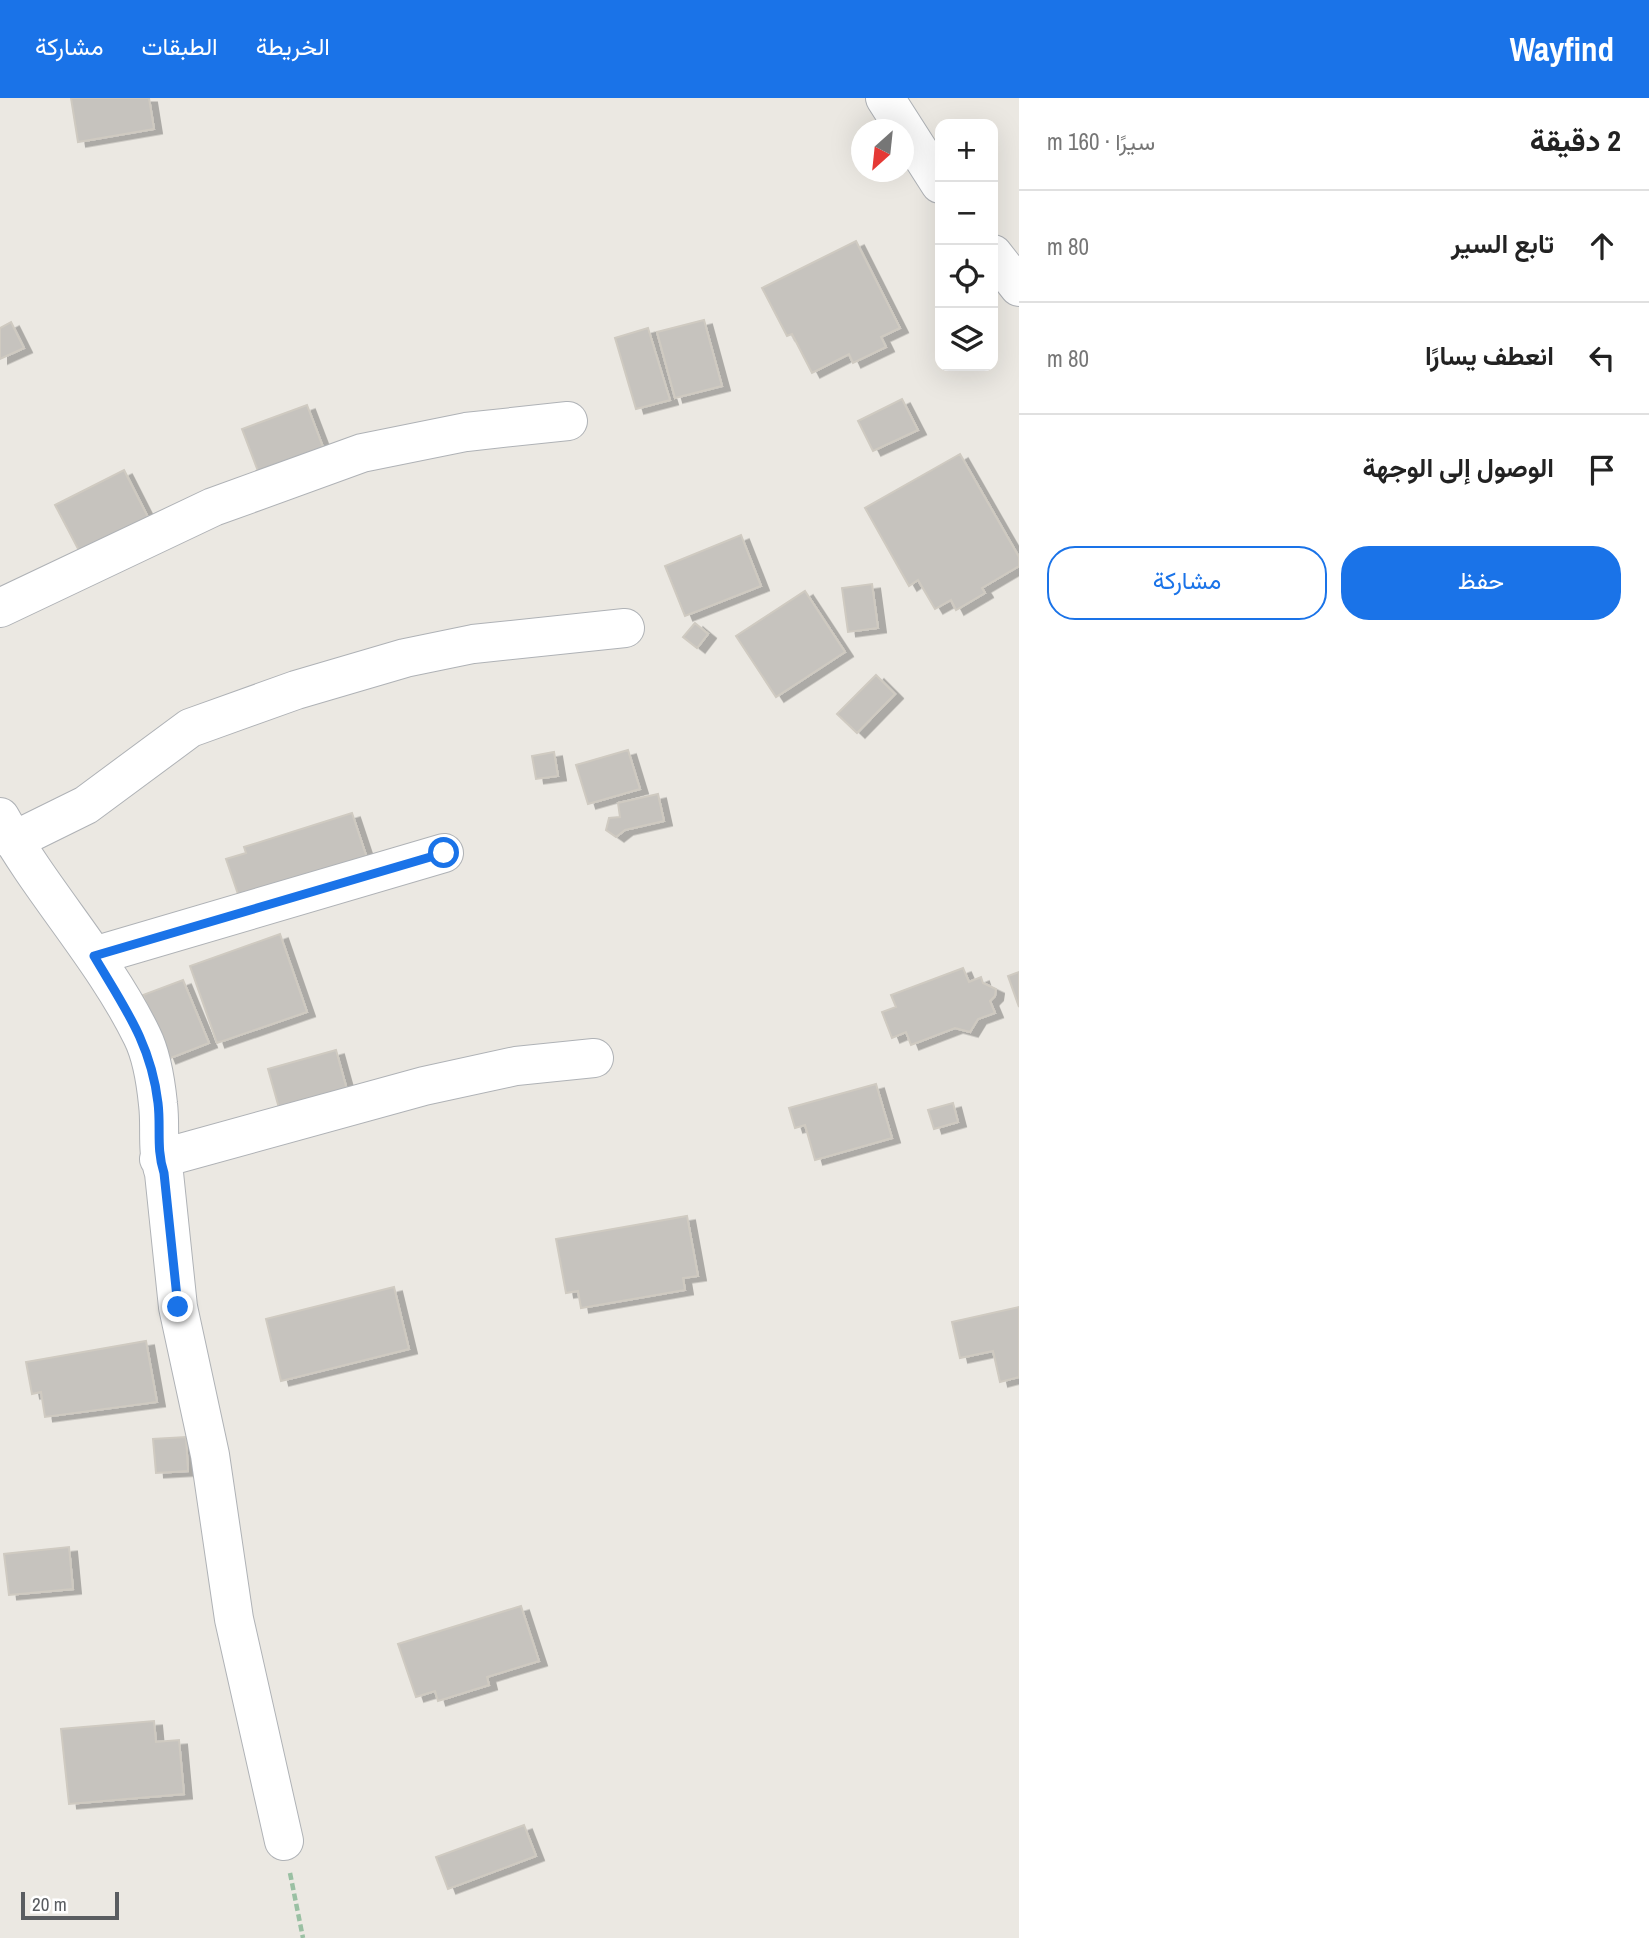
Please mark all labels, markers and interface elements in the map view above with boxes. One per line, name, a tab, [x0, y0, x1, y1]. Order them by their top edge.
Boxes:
text: Wayfind	[1510, 27, 1614, 71]
text: مشاركة	[35, 30, 103, 62]
text: الطبقات	[141, 30, 218, 62]
text: الخريطة	[256, 30, 330, 62]
north arrow	[851, 119, 914, 182]
map controls	[935, 119, 998, 371]
button: +	[935, 119, 998, 182]
text: 2 دقيقة	[1530, 120, 1621, 160]
text: سيرًا · 160 m	[1047, 126, 1155, 157]
button: −	[935, 182, 998, 245]
text: تابع السير	[1451, 226, 1554, 261]
icon: ahead	[1583, 227, 1621, 265]
text: 80 m	[1047, 231, 1089, 262]
button: locate	[935, 245, 998, 308]
button: layers	[935, 308, 998, 371]
text: انعطف يسارًا	[1425, 338, 1554, 373]
icon: left	[1583, 339, 1621, 377]
text: 80 m	[1047, 343, 1089, 374]
text: الوصول إلى الوجهة	[1362, 450, 1554, 485]
icon: arrive	[1583, 451, 1621, 489]
button: مشاركة	[1047, 546, 1327, 620]
button: حفظ	[1341, 546, 1621, 620]
route start	[428, 837, 459, 868]
route end	[162, 1291, 193, 1322]
scale bar	[21, 1889, 119, 1921]
text: 20 m	[32, 1891, 67, 1917]

